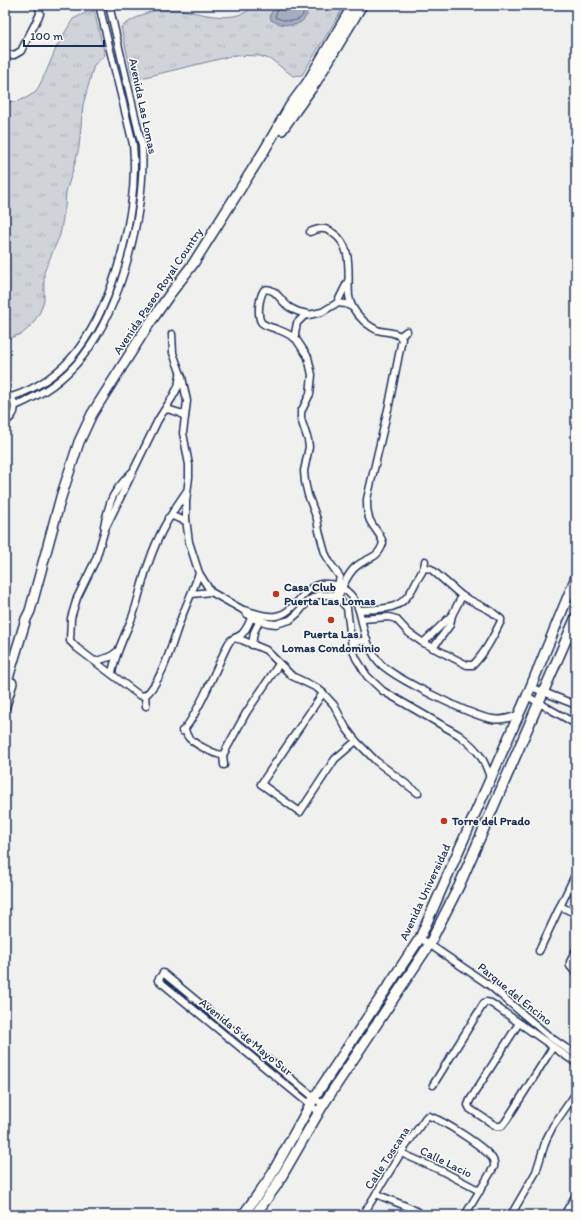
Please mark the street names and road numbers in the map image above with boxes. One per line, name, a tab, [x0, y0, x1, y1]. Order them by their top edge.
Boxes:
street label: Avenida Las Lomas	[126, 57, 160, 155]
street label: Avenida Paseo Royal Country	[110, 225, 206, 357]
street label: Avenida Universidad	[396, 841, 454, 943]
street label: Parque del Encino	[475, 960, 555, 1028]
street label: Avenida 5 de Mayo Sur	[197, 995, 296, 1079]
street label: Calle Toscana	[362, 1124, 412, 1192]
street label: Calle Lacio	[418, 1143, 474, 1181]

